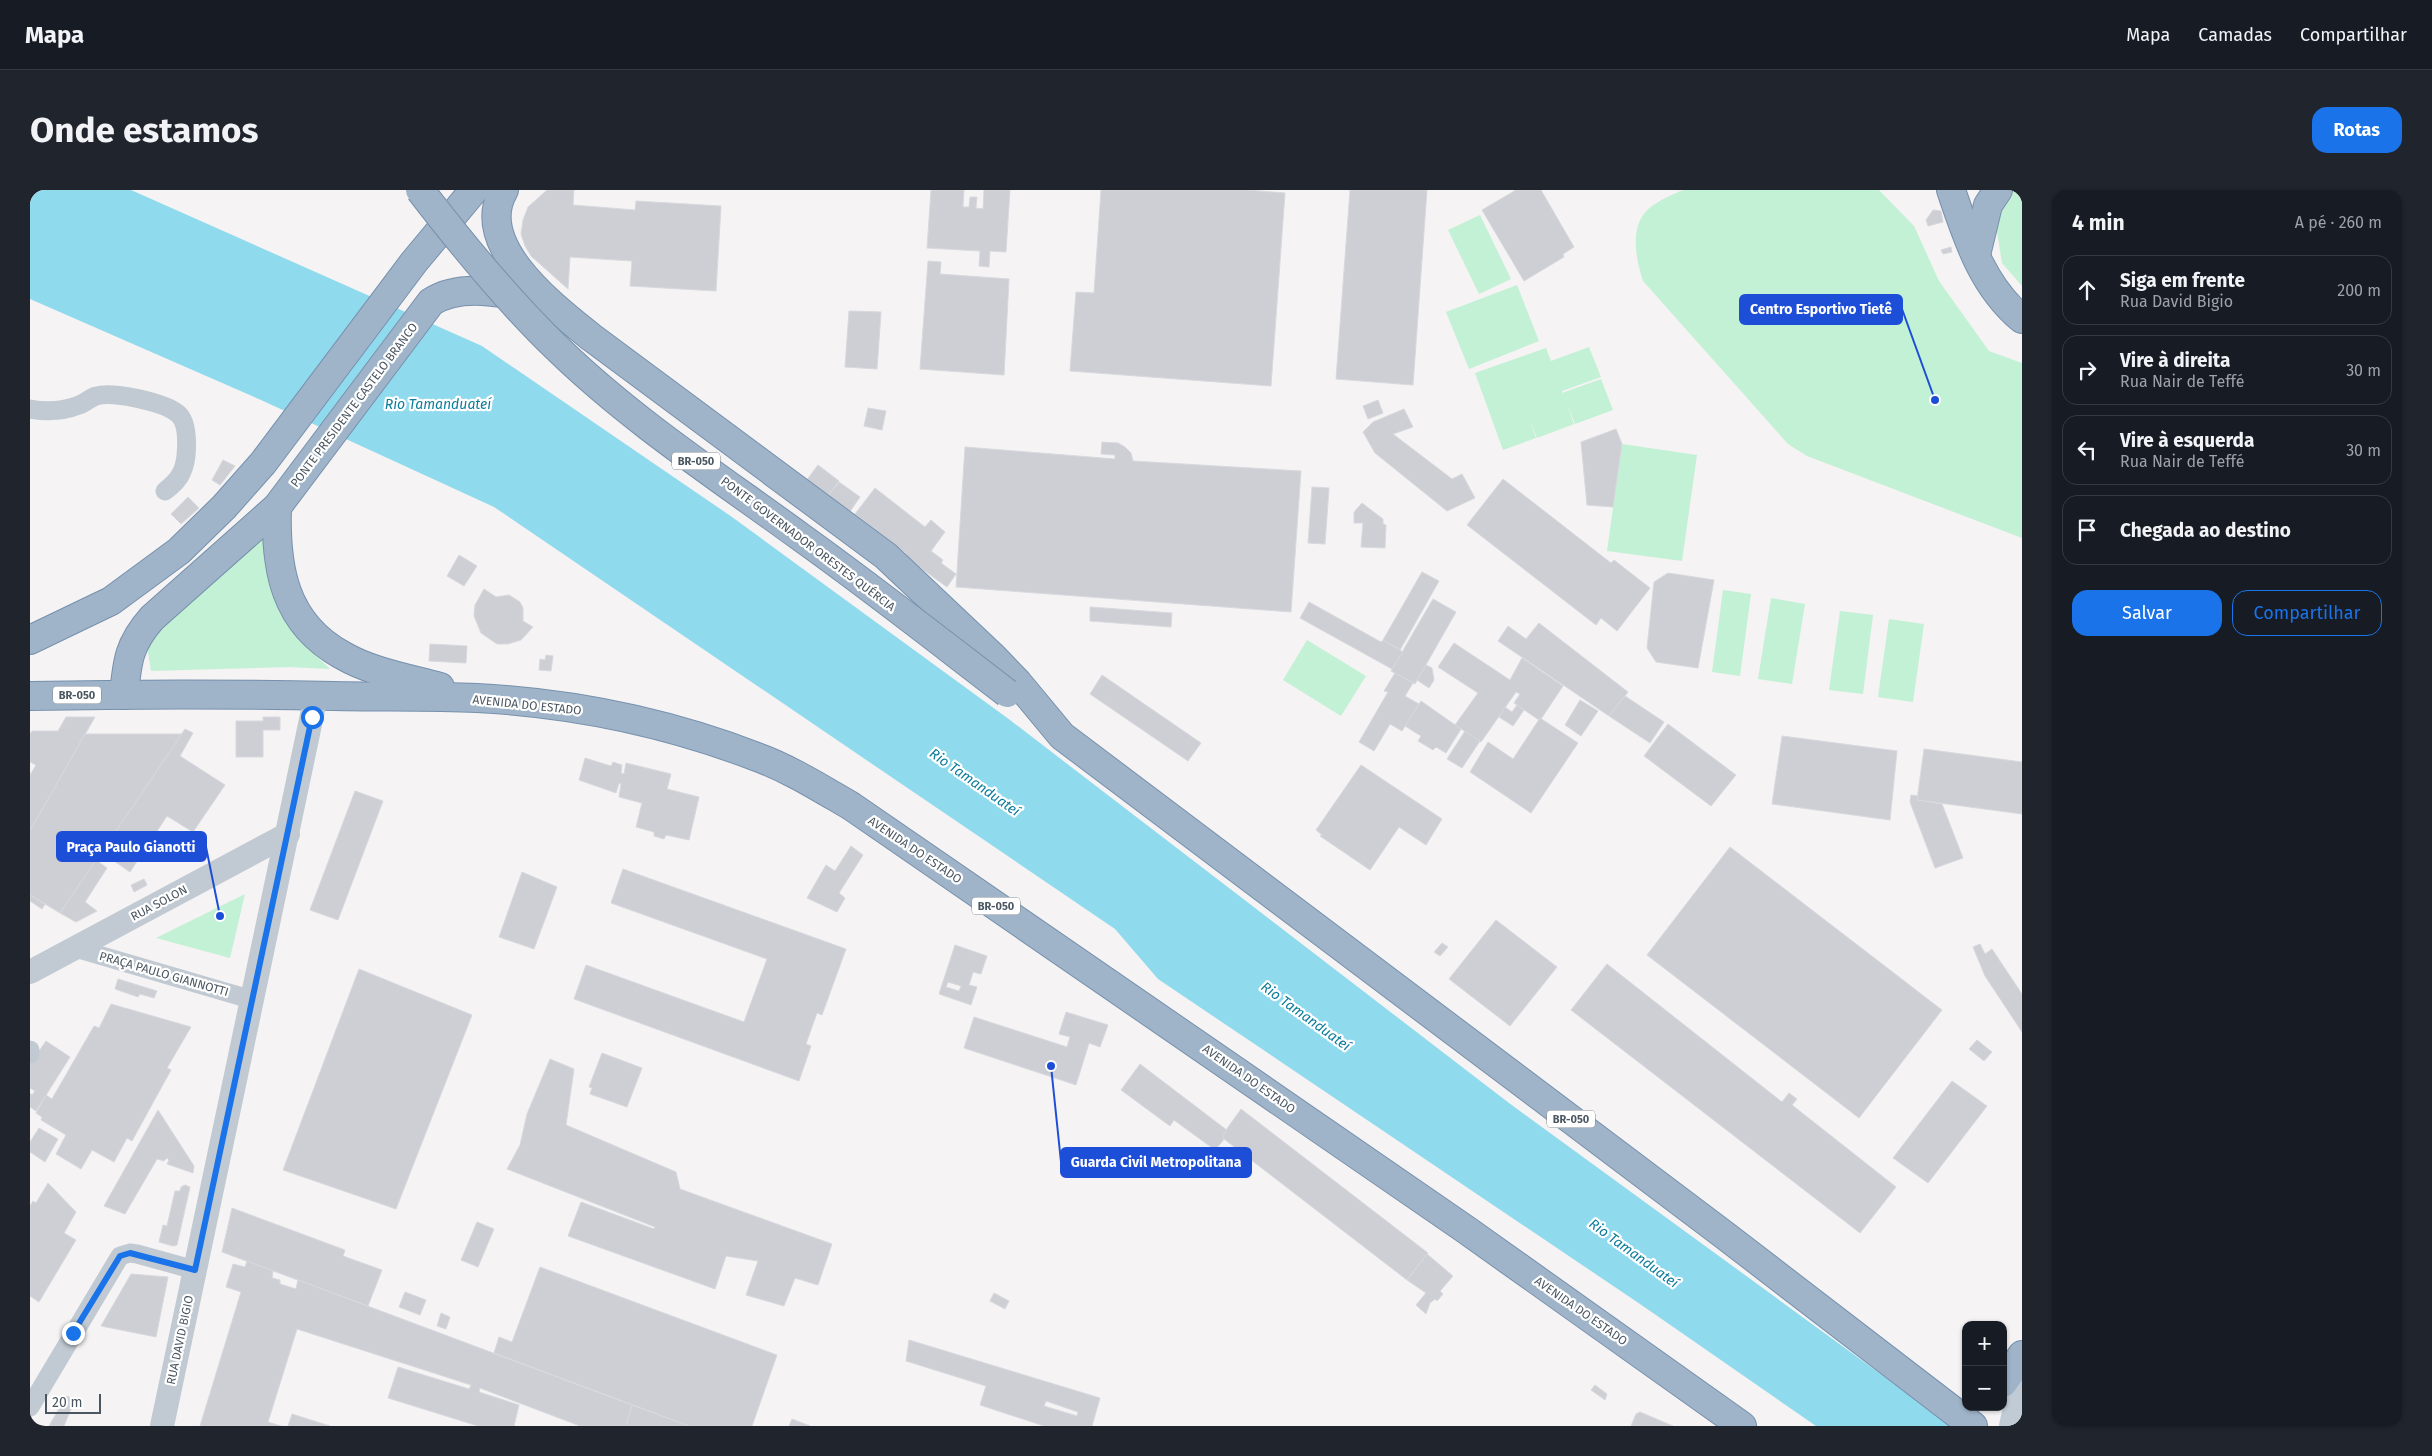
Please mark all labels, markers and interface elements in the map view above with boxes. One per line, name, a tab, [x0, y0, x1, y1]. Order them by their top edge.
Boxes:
text: Mapa	[25, 21, 84, 49]
text: Mapa	[2126, 24, 2170, 46]
text: Camadas	[2198, 24, 2272, 46]
text: Compartilhar	[2300, 24, 2407, 46]
button: Rotas	[2312, 107, 2402, 153]
text: Onde estamos	[30, 109, 258, 151]
text: 4 min	[2072, 210, 2125, 236]
text: A pé · 260 m	[2295, 213, 2382, 232]
text: Siga em frente	[2120, 269, 2245, 292]
icon: ahead	[2073, 276, 2101, 304]
text: 200 m	[2337, 281, 2381, 300]
text: Rua David Bigio	[2120, 292, 2233, 311]
callout: Centro Esportivo Tietê	[1740, 295, 1902, 324]
text: Centro Esportivo Tietê	[1750, 301, 1892, 318]
street label: PONTE PRESIDENTE CASTELO BRANCO	[288, 320, 420, 490]
text: Vire à direita	[2120, 349, 2230, 372]
icon: right	[2073, 356, 2101, 384]
text: 30 m	[2346, 361, 2381, 380]
text: Rua Nair de Teffé	[2120, 372, 2244, 391]
water label: Rio Tamanduateí	[385, 396, 492, 413]
text: Vire à esquerda	[2120, 429, 2254, 452]
icon: left	[2073, 436, 2101, 464]
text: 30 m	[2346, 441, 2381, 460]
road number: BR-050	[672, 452, 720, 470]
text: Rua Nair de Teffé	[2120, 452, 2244, 471]
street label: PONTE GOVERNADOR ORESTES QUÉRCIA	[718, 473, 898, 614]
icon: arrive	[2073, 516, 2101, 544]
text: Chegada ao destino	[2120, 519, 2291, 542]
button: Salvar	[2072, 590, 2222, 636]
button: Compartilhar	[2232, 590, 2382, 636]
road number: BR-050	[53, 686, 101, 704]
street label: AVENIDA DO ESTADO	[472, 692, 582, 718]
route start	[301, 706, 324, 729]
water label: Rio Tamanduateí	[926, 745, 1024, 821]
street label: AVENIDA DO ESTADO	[866, 814, 964, 886]
callout: Praça Paulo Gianotti	[57, 832, 206, 861]
text: Praça Paulo Gianotti	[66, 839, 196, 857]
street label: RUA SOLON	[128, 882, 190, 924]
road number: BR-050	[972, 898, 1020, 914]
street label: PRAÇA PAULO GIANNOTTI	[98, 949, 230, 999]
water label: Rio Tamanduateí	[1258, 978, 1355, 1055]
street label: AVENIDA DO ESTADO	[1200, 1042, 1298, 1116]
road number: BR-050	[1547, 1111, 1595, 1128]
callout: Guarda Civil Metropolitana	[1061, 1148, 1251, 1177]
text: Guarda Civil Metropolitana	[1071, 1154, 1242, 1171]
water label: Rio Tamanduateí	[1586, 1215, 1683, 1292]
street label: AVENIDA DO ESTADO	[1532, 1274, 1630, 1348]
street label: RUA DAVID BIGIO	[164, 1294, 196, 1386]
map controls	[1962, 1321, 2007, 1411]
button: +	[1962, 1321, 2007, 1366]
route end	[62, 1322, 85, 1345]
button: −	[1962, 1366, 2007, 1411]
scale bar	[45, 1391, 101, 1414]
text: 20 m	[52, 1394, 82, 1411]

